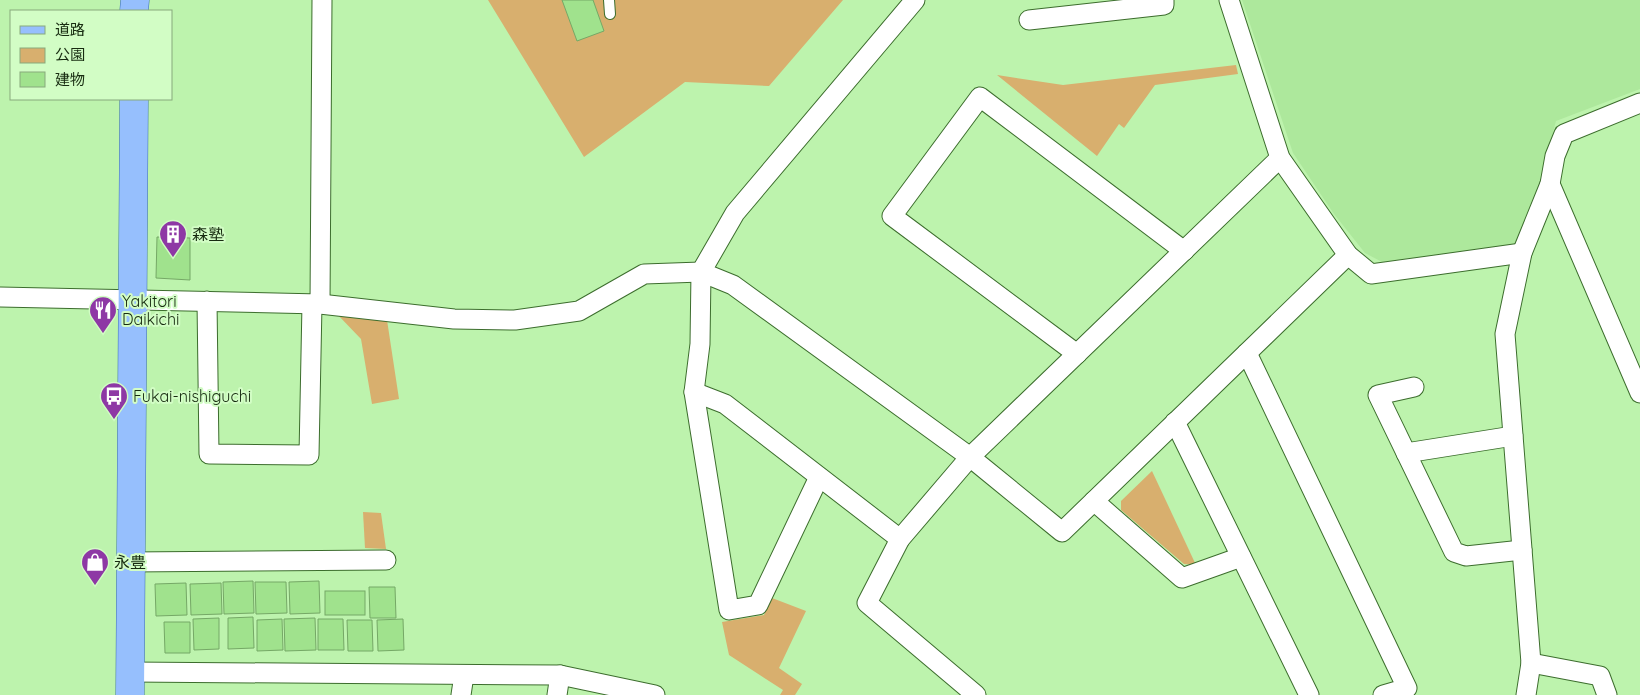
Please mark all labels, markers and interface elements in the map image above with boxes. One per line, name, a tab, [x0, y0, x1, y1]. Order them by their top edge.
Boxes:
legend	[10, 10, 172, 100]
text: 道路	[55, 20, 85, 39]
text: 公園	[55, 45, 85, 64]
text: 建物	[55, 70, 85, 89]
building icon: 森塾	[158, 219, 188, 258]
place label: 森塾	[192, 224, 224, 244]
place label: Yakitori Daikichi	[122, 291, 179, 329]
restaurant icon: Yakitori Daikichi	[88, 295, 118, 334]
bus stop icon: Fukai-nishiguchi	[99, 381, 129, 420]
place label: Fukai-nishiguchi	[133, 386, 251, 406]
shop icon: 永豊	[80, 547, 110, 586]
place label: 永豊	[114, 552, 146, 572]

